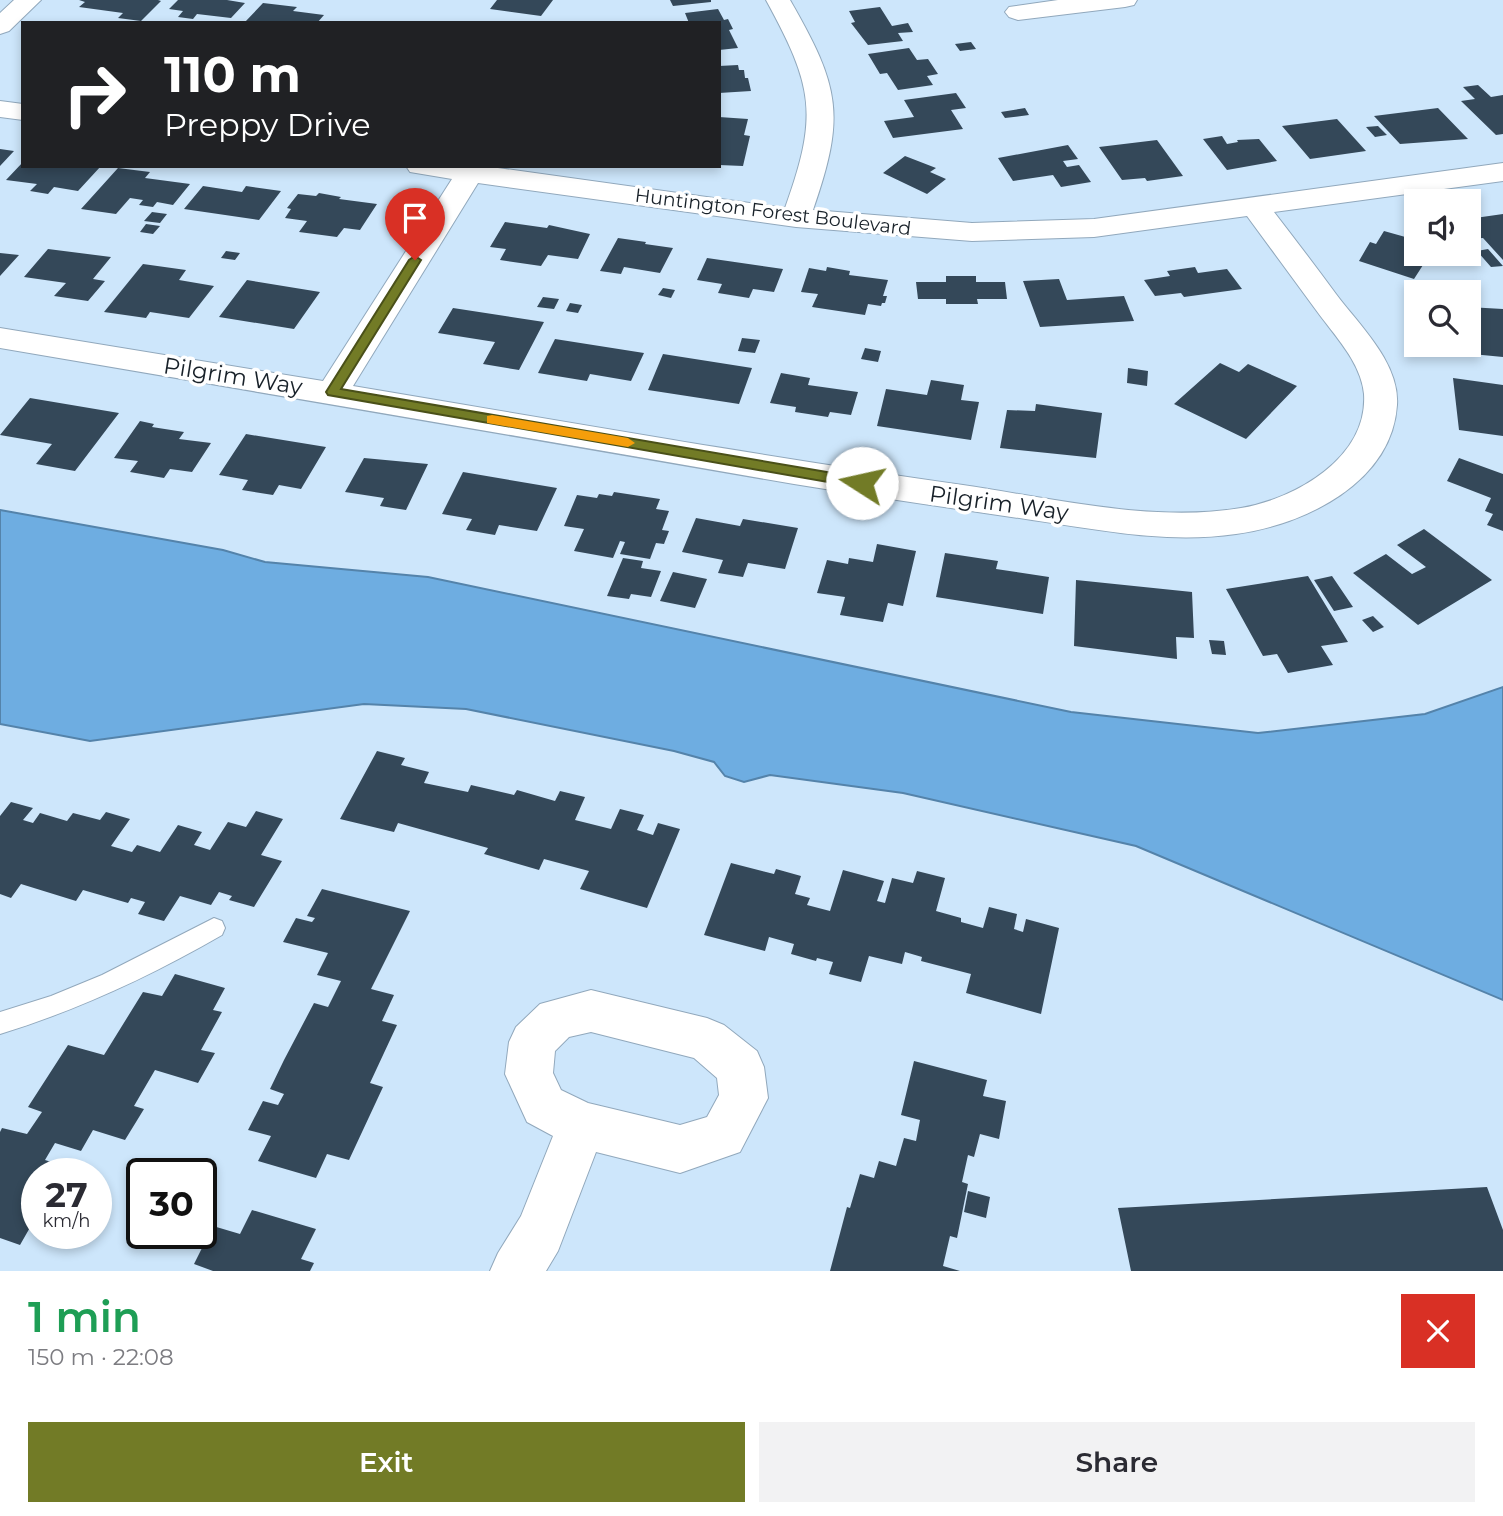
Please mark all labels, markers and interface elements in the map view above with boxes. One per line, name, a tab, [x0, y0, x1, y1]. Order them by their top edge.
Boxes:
text: 110 m	[164, 45, 301, 104]
icon: right	[49, 49, 140, 140]
text: Preppy Drive	[164, 105, 370, 144]
street label: Huntington Forest Boulevard	[634, 184, 912, 240]
pin	[385, 188, 445, 260]
map controls	[1404, 189, 1481, 357]
button: sound	[1404, 189, 1481, 266]
icon: arrive	[396, 199, 434, 237]
button: search	[1404, 280, 1481, 357]
street label: Pilgrim Way	[162, 351, 305, 401]
position arrow	[825, 446, 899, 520]
street label: Pilgrim Way	[928, 479, 1071, 527]
speed limit sign: 30	[126, 1158, 217, 1249]
text: 27	[45, 1173, 88, 1216]
text: km/h	[42, 1210, 91, 1232]
text: 1 min	[28, 1291, 141, 1343]
button: close	[1401, 1294, 1475, 1368]
text: 150 m · 22:08	[28, 1343, 174, 1371]
button: Exit	[28, 1422, 745, 1502]
button: Share	[759, 1422, 1475, 1502]

